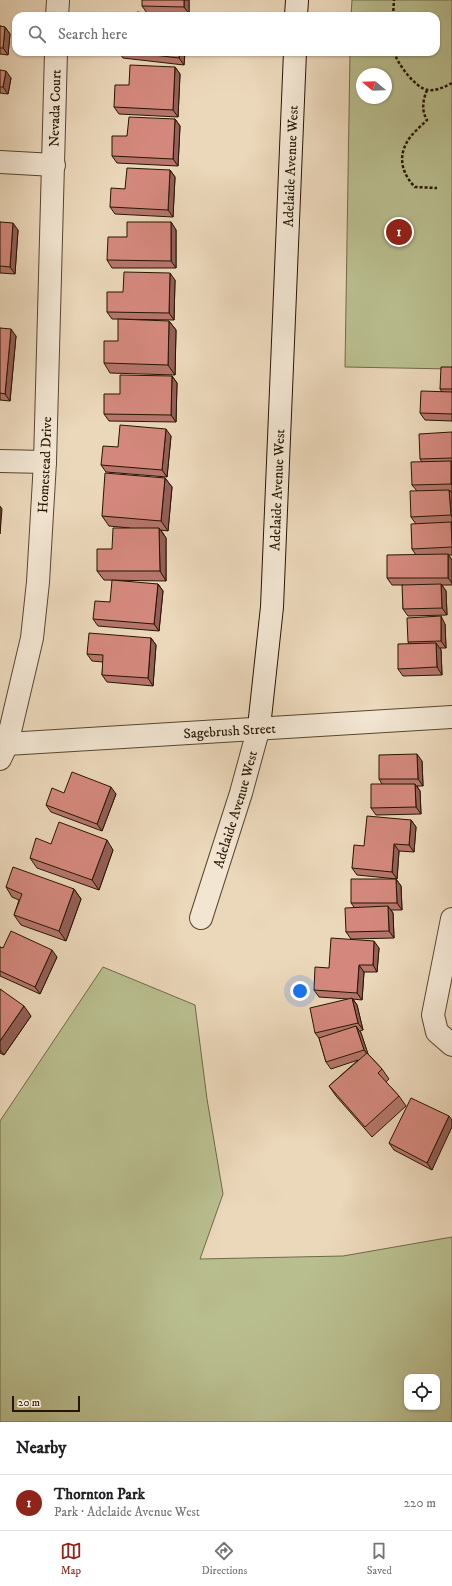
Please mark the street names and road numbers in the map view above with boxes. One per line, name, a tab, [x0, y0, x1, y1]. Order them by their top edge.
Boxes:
street label: Nevada Court	[45, 69, 66, 147]
street label: Adelaide Avenue West	[280, 104, 303, 227]
street label: Homestead Drive	[34, 416, 56, 514]
street label: Adelaide Avenue West	[266, 428, 289, 551]
street label: Sagebrush Street	[183, 720, 277, 743]
street label: Adelaide Avenue West	[210, 748, 262, 870]

